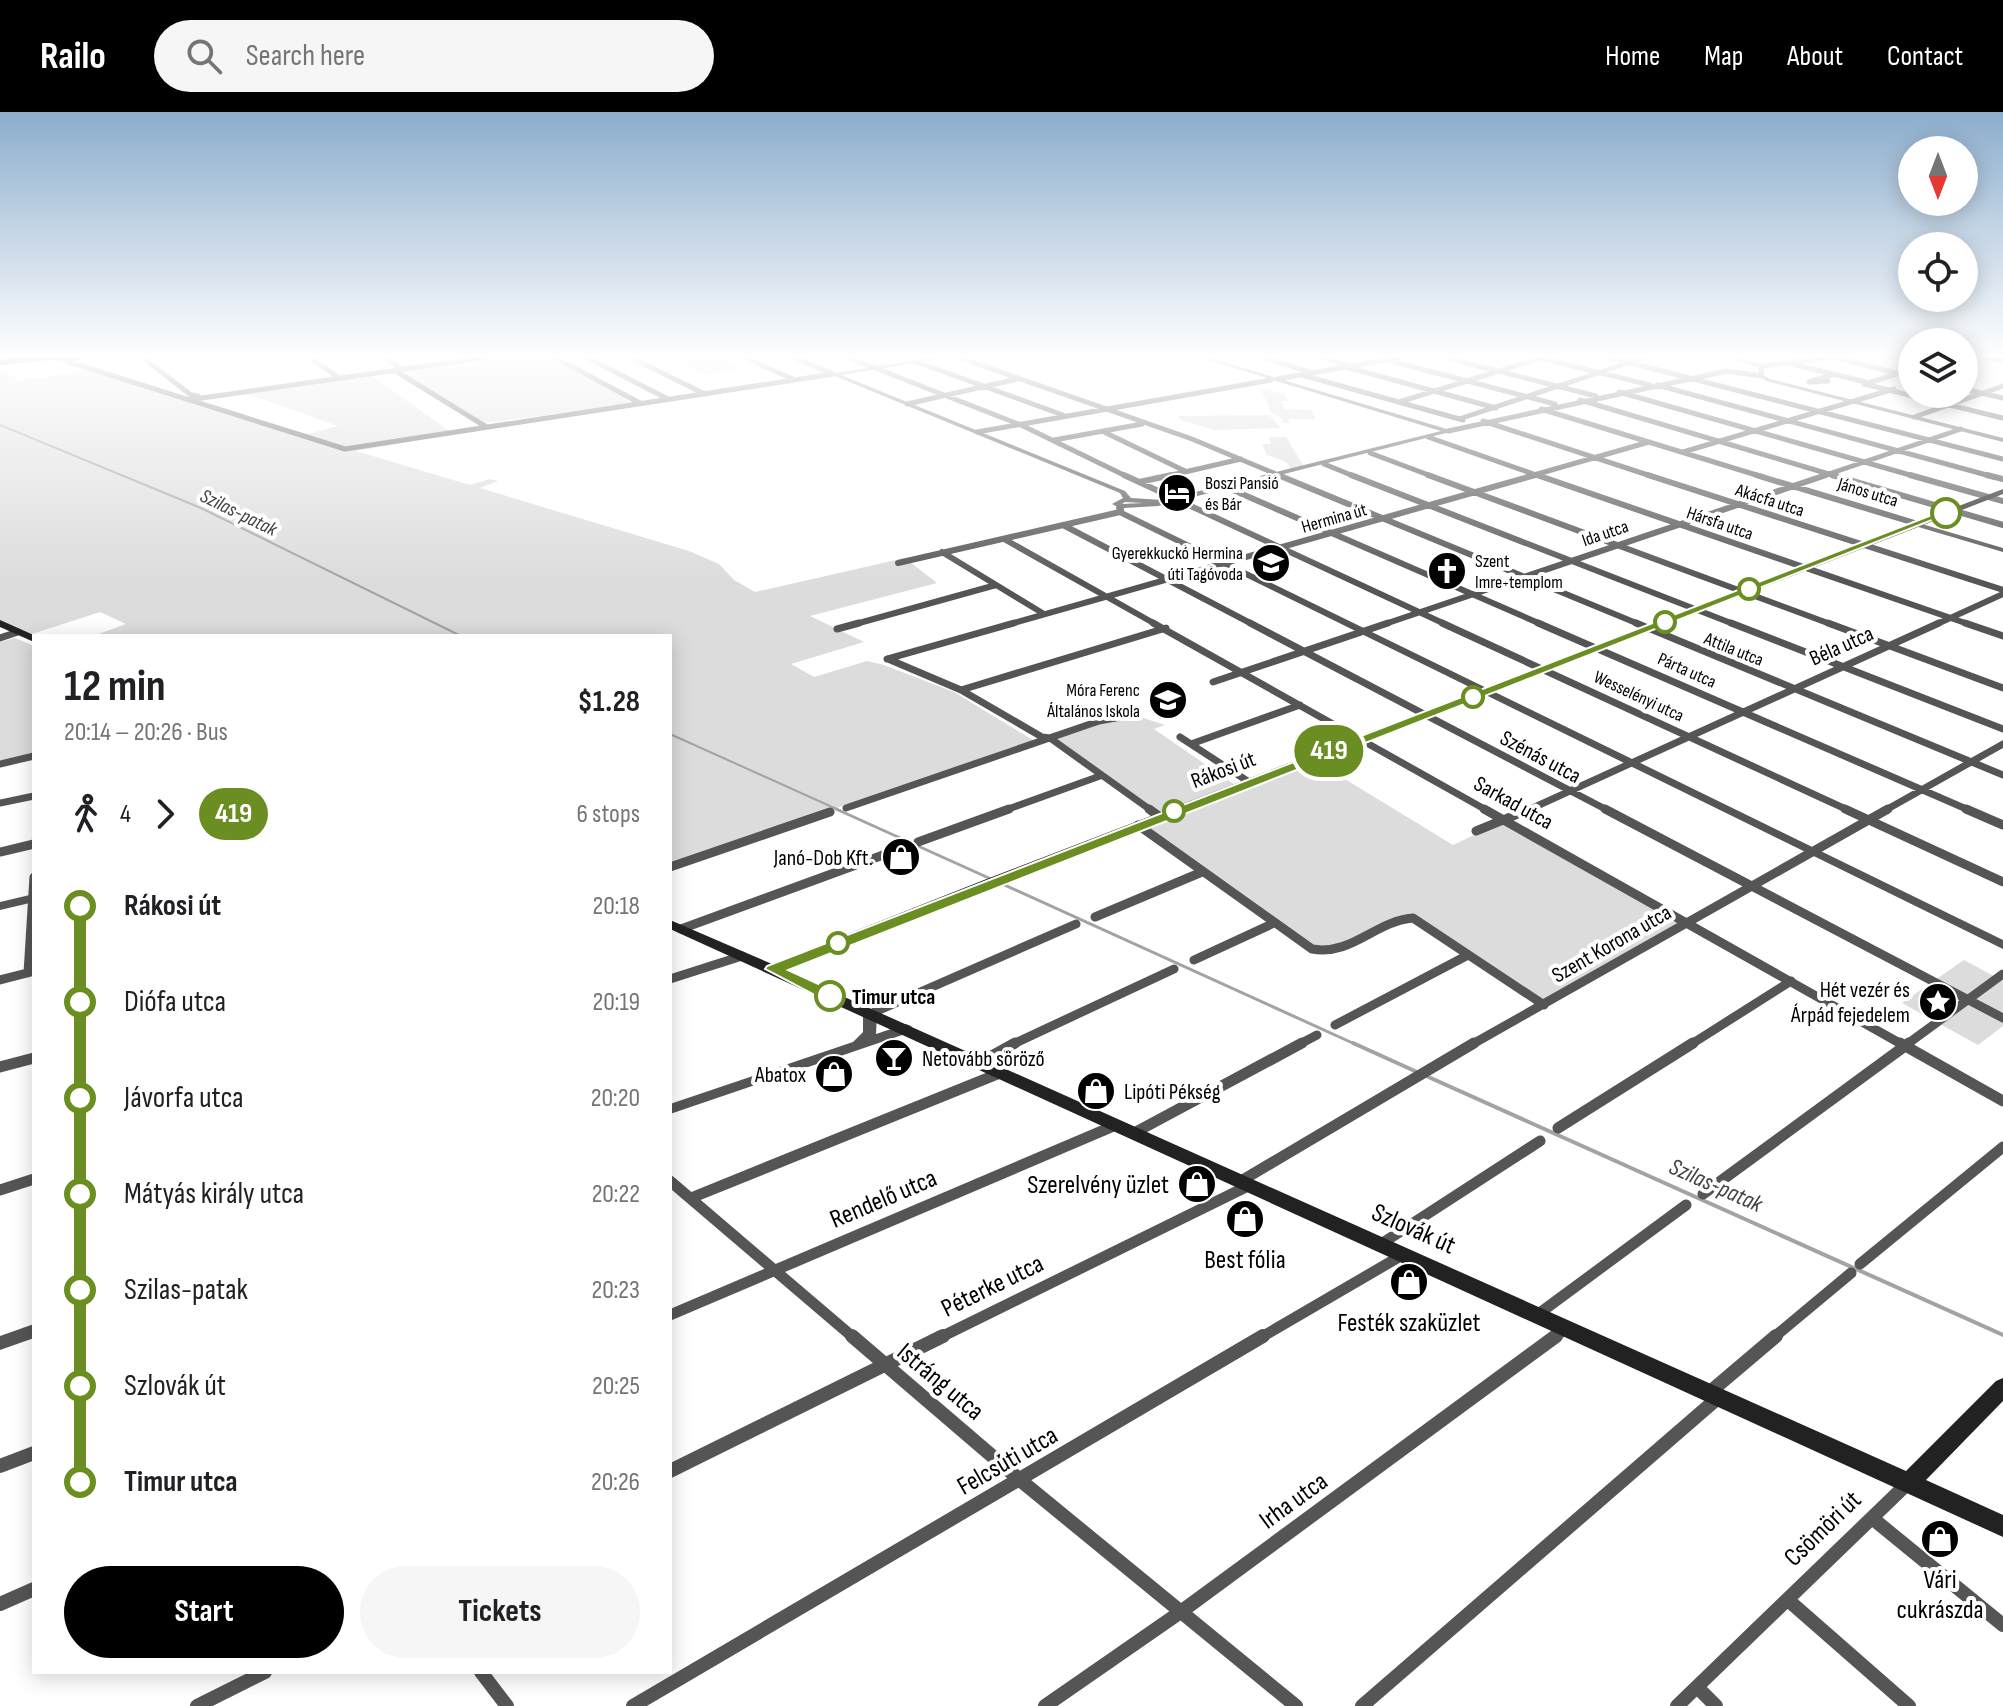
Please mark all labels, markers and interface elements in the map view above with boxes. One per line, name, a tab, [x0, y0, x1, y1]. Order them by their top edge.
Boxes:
search box	[154, 20, 714, 92]
text: Railo	[40, 34, 106, 79]
icon: search	[182, 34, 226, 78]
text: Search here	[246, 38, 365, 74]
text: Home	[1605, 40, 1660, 73]
text: Map	[1704, 40, 1743, 73]
text: About	[1787, 40, 1843, 73]
text: Contact	[1887, 40, 1963, 73]
north arrow	[1898, 136, 1978, 216]
map controls	[1898, 136, 1978, 408]
button: locate	[1898, 232, 1978, 312]
button: layers	[1898, 328, 1978, 408]
hotel icon: Boszi Pansió és Bár	[1156, 472, 1198, 514]
place label: Boszi Pansió és Bár	[1205, 473, 1279, 515]
street label: János utca	[1834, 473, 1901, 512]
street label: Akácfa utca	[1732, 479, 1807, 521]
water label: Szilas-patak	[196, 484, 281, 542]
unlabelled marker	[1931, 498, 1961, 528]
street label: Hermina út	[1299, 499, 1370, 538]
street label: Hársfa utca	[1684, 502, 1756, 545]
street label: Ida utca	[1579, 516, 1631, 551]
school or university icon: Gyerekkuckó Hermina úti Tagóvoda	[1250, 542, 1292, 584]
place label: Gyerekkuckó Hermina úti Tagóvoda	[1112, 543, 1243, 585]
church icon: Szent Imre-templom	[1426, 550, 1468, 592]
place label: Szent Imre-templom	[1475, 551, 1563, 593]
unlabelled marker	[1738, 578, 1760, 600]
unlabelled marker	[1654, 611, 1676, 633]
street label: Béla utca	[1805, 620, 1878, 672]
street label: Attila utca	[1700, 628, 1767, 671]
street label: Párta utca	[1654, 648, 1719, 693]
text: 12 min	[64, 660, 166, 713]
street label: Wesselényi utca	[1590, 666, 1687, 726]
school or university icon: Móra Ferenc Általános Iskola	[1147, 679, 1189, 721]
place label: Móra Ferenc Általános Iskola	[1046, 680, 1140, 722]
text: $1.28	[577, 684, 640, 720]
unlabelled marker	[1462, 686, 1484, 708]
text: 20:14 – 20:26 · Bus	[64, 717, 228, 748]
line badge: 419	[1283, 725, 1375, 777]
street label: Szénás utca	[1495, 725, 1585, 790]
text: 419	[1310, 734, 1348, 767]
street label: Rákosi út	[1187, 746, 1260, 795]
street label: Sarkad utca	[1469, 771, 1558, 836]
icon: walk	[64, 792, 108, 836]
icon: forward	[143, 792, 187, 836]
text: 419	[215, 797, 252, 830]
text: 4	[120, 799, 131, 830]
text: 6 stops	[577, 799, 640, 830]
unlabelled marker	[1163, 800, 1185, 822]
shop icon: Janó-Dob Kft.	[880, 836, 922, 878]
place label: Janó-Dob Kft.	[773, 845, 873, 872]
text: Rákosi út	[124, 888, 221, 924]
text: 20:18	[593, 891, 640, 922]
street label: Szent Korona utca	[1547, 899, 1676, 989]
unlabelled marker	[827, 932, 849, 954]
place label: Hét vezér és Árpád fejedelem	[1790, 977, 1910, 1029]
marker: Timur utca	[815, 981, 845, 1011]
place icon: Hét vezér és Árpád fejedelem	[1917, 981, 1959, 1023]
text: Diófa utca	[124, 984, 226, 1020]
place label: Timur utca	[852, 984, 935, 1011]
text: 20:19	[592, 987, 640, 1018]
bar icon: Netovább söröző	[873, 1037, 915, 1079]
place label: Netovább söröző	[922, 1046, 1045, 1073]
shop icon: Abatox	[813, 1053, 855, 1095]
place label: Abatox	[754, 1062, 807, 1089]
shop icon: Lipóti Pékség	[1075, 1070, 1117, 1112]
place label: Lipóti Pékség	[1124, 1079, 1221, 1106]
text: Jávorfa utca	[124, 1080, 244, 1116]
text: 20:20	[591, 1083, 640, 1114]
water label: Szilas-patak	[1665, 1152, 1768, 1219]
street label: Rendelő utca	[826, 1163, 942, 1236]
shop icon: Szerelvény üzlet	[1176, 1163, 1218, 1205]
place label: Szerelvény üzlet	[1027, 1170, 1169, 1201]
text: Mátyás király utca	[124, 1176, 304, 1212]
text: 20:22	[592, 1179, 640, 1210]
street label: Szlovák út	[1367, 1197, 1460, 1262]
shop icon: Best fólia	[1224, 1198, 1266, 1240]
place label: Best fólia	[1204, 1245, 1286, 1276]
street label: Péterke utca	[937, 1248, 1049, 1324]
shop icon: Festék szaküzlet	[1388, 1261, 1430, 1303]
text: Szilas-patak	[124, 1272, 248, 1308]
text: 20:23	[591, 1275, 640, 1306]
place label: Festék szaküzlet	[1337, 1308, 1481, 1339]
street label: Istráng utca	[890, 1337, 990, 1427]
text: Szlovák út	[124, 1368, 226, 1404]
text: 20:25	[592, 1371, 640, 1402]
street label: Felcsúti utca	[952, 1420, 1064, 1502]
text: Timur utca	[124, 1464, 238, 1500]
street label: Irha utca	[1254, 1466, 1334, 1536]
text: 20:26	[591, 1467, 640, 1498]
street label: Csömöri út	[1778, 1485, 1868, 1573]
shop icon: Vári cukrászda	[1919, 1518, 1961, 1560]
place label: Vári cukrászda	[1896, 1565, 1984, 1626]
button: Start	[64, 1566, 344, 1658]
button: Tickets	[360, 1566, 640, 1658]

